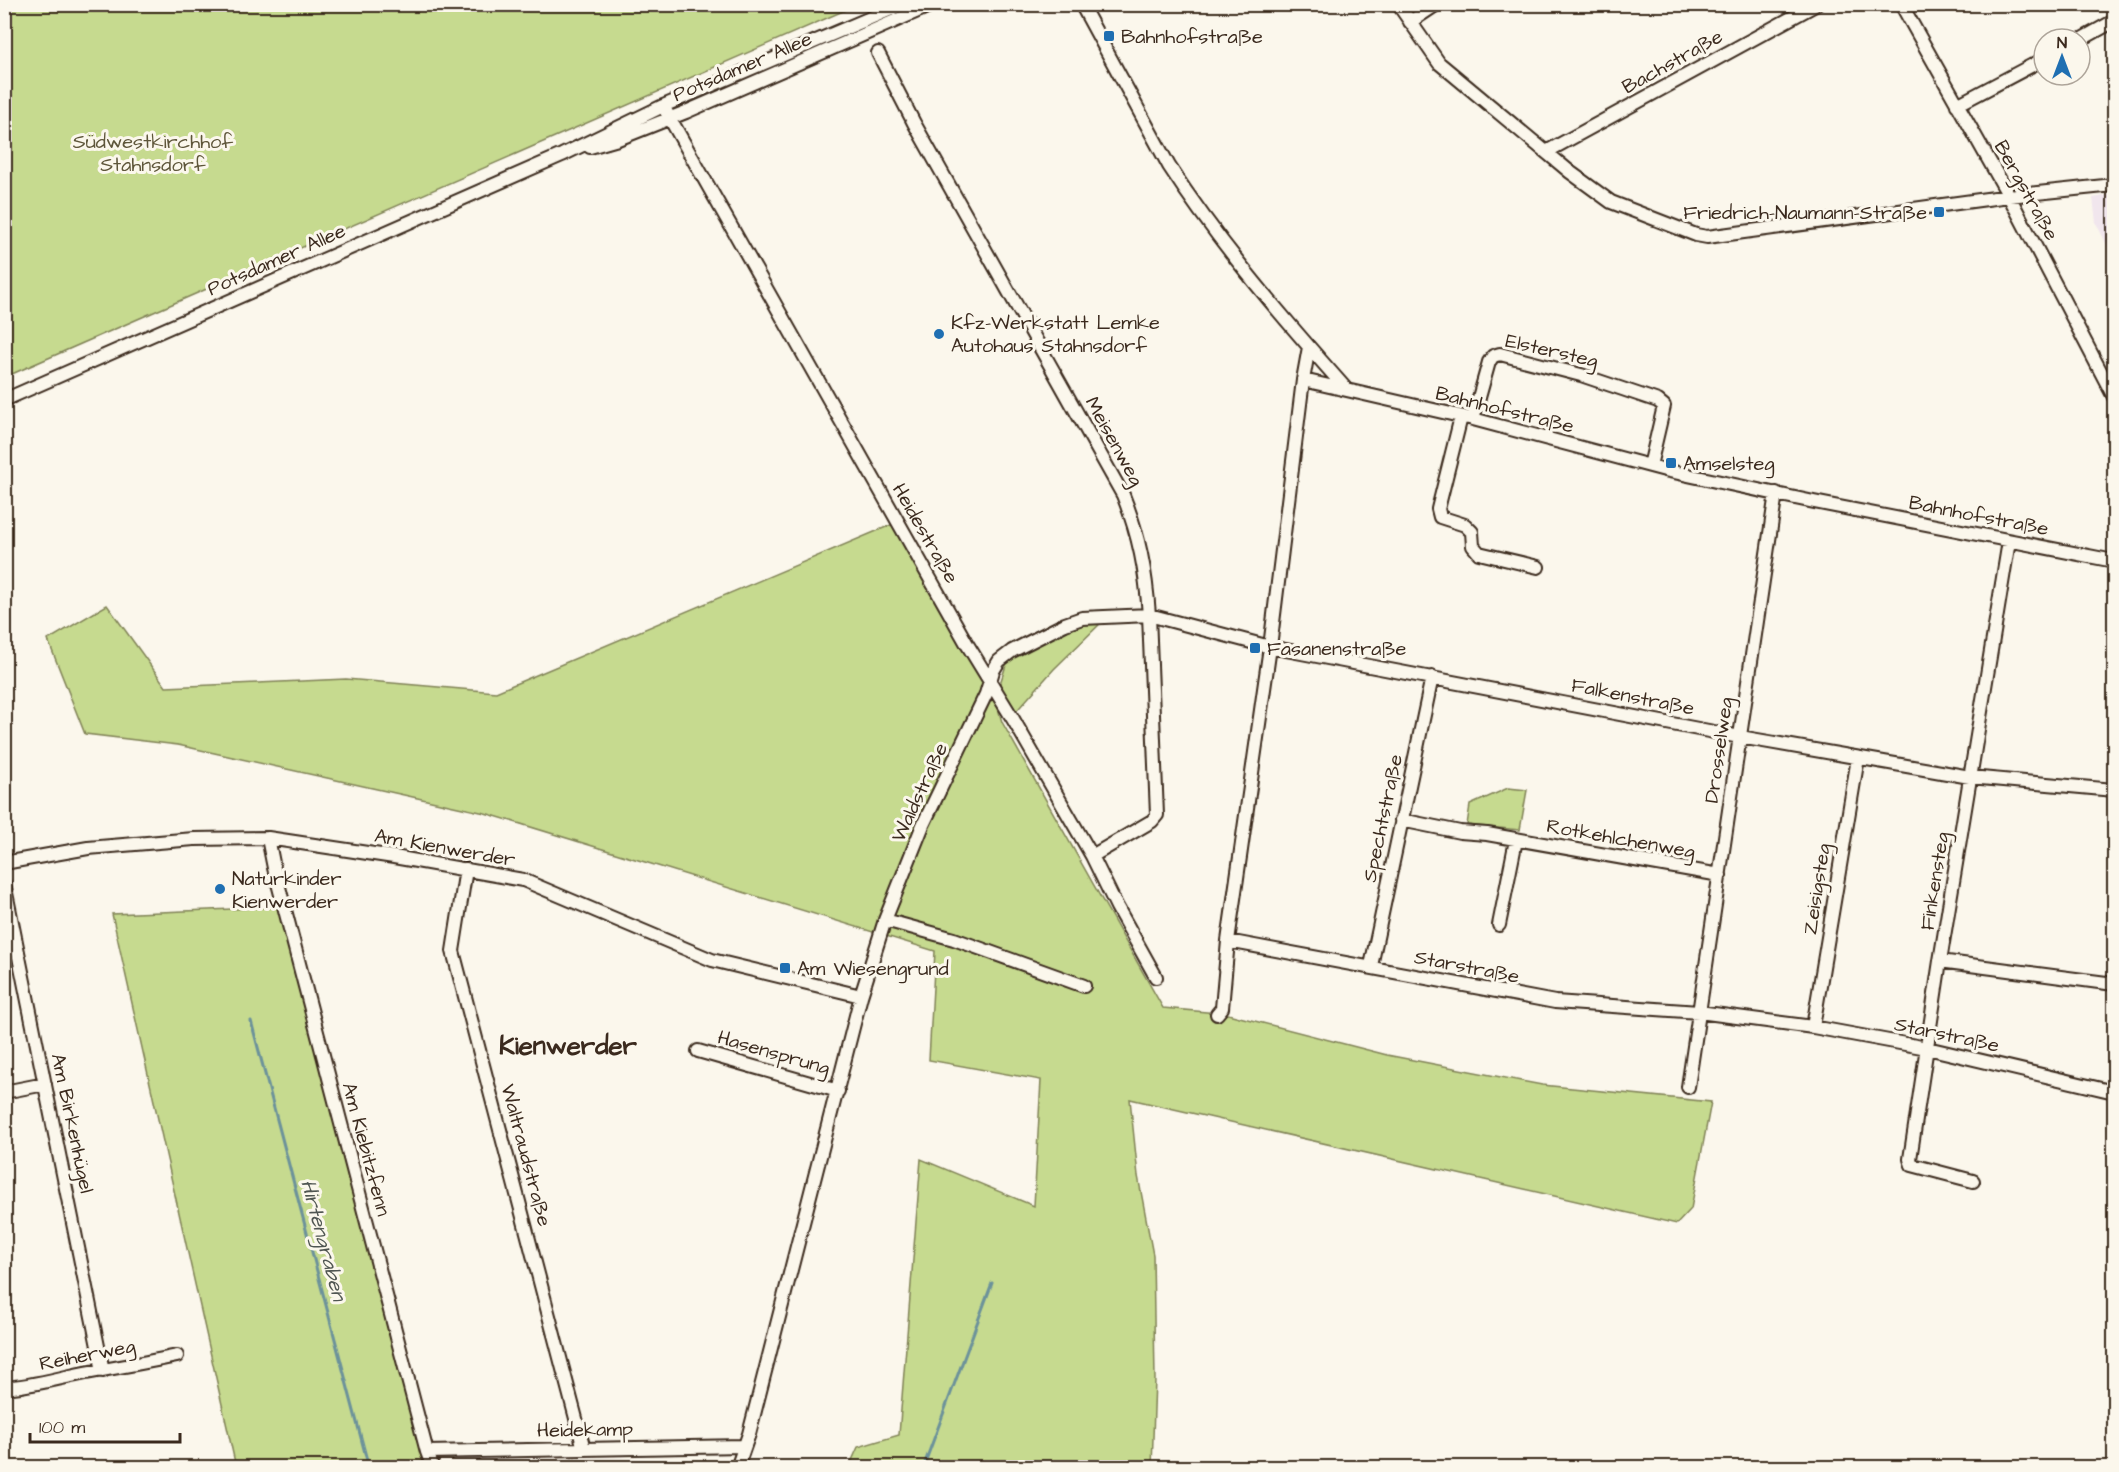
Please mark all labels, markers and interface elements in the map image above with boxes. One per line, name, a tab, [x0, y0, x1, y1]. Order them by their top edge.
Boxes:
place label: Bahnhofstraße	[1121, 23, 1263, 51]
street label: Bachstraße	[1617, 23, 1728, 101]
street label: Potsdamer Allee	[668, 25, 816, 109]
north arrow	[2032, 27, 2092, 87]
marker: Bahnhofstraße	[1102, 29, 1116, 43]
text: N	[2057, 32, 2067, 54]
park label: Südwestkirchhof Stahnsdorf	[73, 128, 233, 179]
street label: Bergstraße	[1986, 135, 2065, 246]
place label: Friedrich-Naumann-Straße	[1683, 199, 1927, 227]
marker: Friedrich-Naumann-Straße	[1932, 205, 1946, 219]
street label: Potsdamer Allee	[203, 217, 350, 303]
place label: Kfz-Werkstatt Lemke Autohaus Stahnsdorf	[951, 309, 1160, 360]
marker: Kfz-Werkstatt Lemke Autohaus Stahnsdorf	[932, 327, 946, 341]
street label: Elstersteg	[1502, 327, 1601, 376]
street label: Bahnhofstraße	[1433, 379, 1577, 441]
street label: Meisenweg	[1077, 392, 1150, 492]
place label: Amselsteg	[1683, 450, 1775, 479]
marker: Amselsteg	[1664, 456, 1678, 470]
street label: Heidestraße	[885, 478, 965, 589]
street label: Bahnhofstraße	[1907, 489, 2051, 543]
place label: Fasanenstraße	[1267, 635, 1407, 663]
marker: Fasanenstraße	[1248, 641, 1262, 655]
street label: Falkenstraße	[1569, 671, 1697, 723]
street label: Drosselweg	[1698, 695, 1741, 805]
street label: Waldstraße	[885, 738, 955, 847]
street label: Spechtstraße	[1356, 752, 1410, 885]
street label: Rotkehlchenweg	[1544, 812, 1697, 867]
street label: Am Kienwerder	[372, 822, 517, 874]
street label: Finkensteg	[1913, 830, 1958, 933]
street label: Zeisigsteg	[1796, 841, 1839, 937]
place label: Naturkinder Kienwerder	[232, 865, 341, 916]
marker: Naturkinder Kienwerder	[213, 882, 227, 896]
street label: Starstraße	[1412, 943, 1522, 991]
place label: Am Wiesengrund	[797, 955, 949, 984]
marker: Am Wiesengrund	[778, 961, 792, 975]
street label: Starstraße	[1892, 1010, 2002, 1060]
street label: Hasensprung	[714, 1024, 833, 1083]
district label: Kienwerder	[499, 1028, 638, 1064]
street label: Am Birkenhügel	[43, 1051, 100, 1196]
street label: Am Kiebitzfenn	[335, 1079, 397, 1219]
street label: Waltraudstraße	[494, 1081, 559, 1230]
water label: Hirtengraben	[292, 1176, 354, 1306]
street label: Reiherweg	[37, 1332, 138, 1379]
scale bar	[30, 1406, 180, 1444]
text: 100 m	[39, 1415, 85, 1440]
street label: Heidekamp	[537, 1415, 633, 1445]

